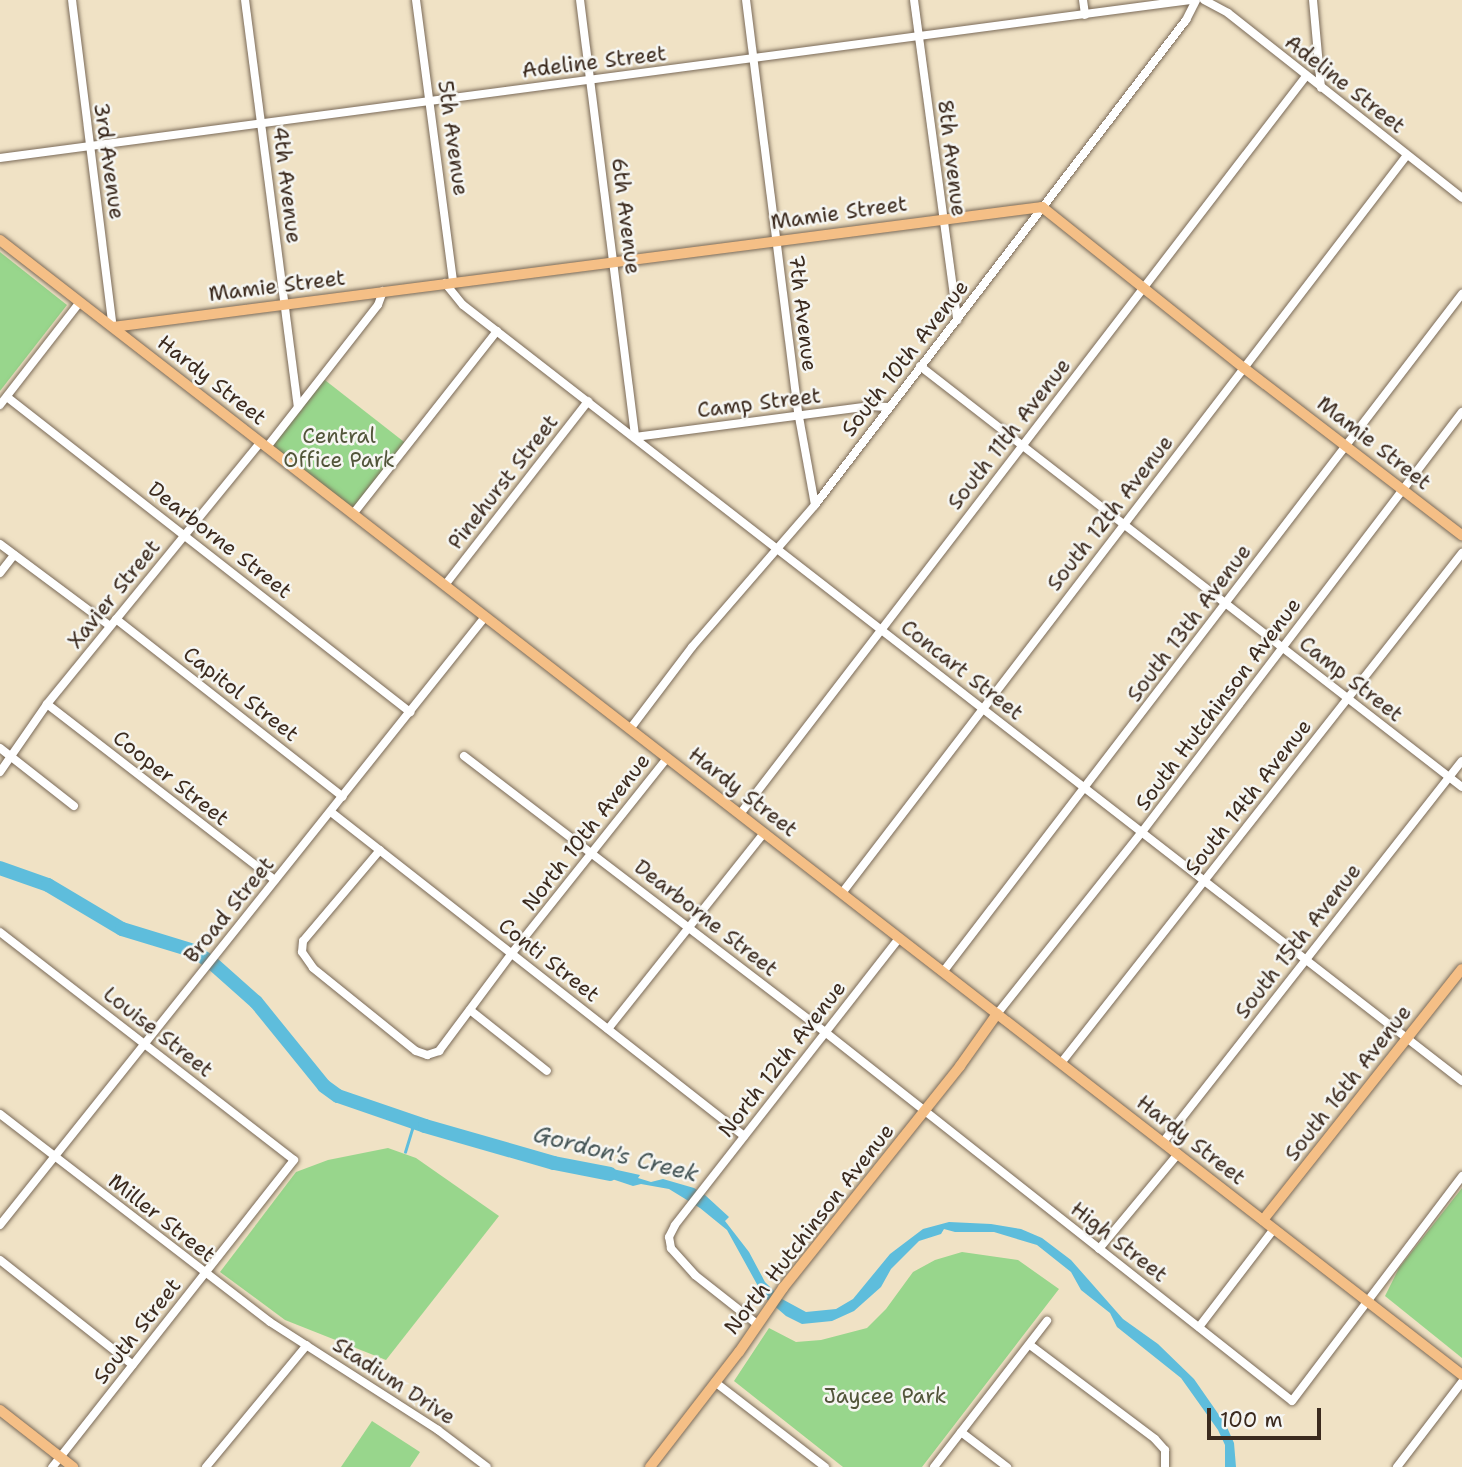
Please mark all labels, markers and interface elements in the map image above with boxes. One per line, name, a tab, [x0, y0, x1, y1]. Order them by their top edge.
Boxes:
street label: Adeline Street	[1280, 29, 1410, 139]
street label: Adeline Street	[520, 41, 668, 83]
street label: 5th Avenue	[432, 79, 474, 197]
street label: 8th Avenue	[932, 98, 972, 218]
street label: 3rd Avenue	[88, 101, 130, 221]
street label: 4th Avenue	[267, 125, 307, 245]
street label: 6th Avenue	[606, 156, 646, 276]
street label: Mamie Street	[769, 191, 909, 235]
street label: 7th Avenue	[783, 253, 823, 373]
street label: Mamie Street	[207, 265, 347, 307]
street label: South 10th Avenue	[836, 275, 974, 441]
street label: Hardy Street	[153, 330, 271, 430]
street label: South 11th Avenue	[942, 353, 1076, 515]
street label: Camp Street	[696, 383, 822, 423]
street label: Mamie Street	[1312, 391, 1436, 495]
street label: Pinehurst Street	[443, 410, 563, 554]
park label: Central Office Park	[283, 423, 395, 473]
street label: South 12th Avenue	[1042, 430, 1178, 596]
street label: Dearborne Street	[143, 476, 297, 604]
street label: Xavier Street	[63, 535, 165, 653]
street label: South 13th Avenue	[1122, 539, 1256, 707]
street label: South Hutchinson Avenue	[1130, 593, 1306, 815]
street label: Concart Street	[896, 614, 1028, 726]
street label: Camp Street	[1294, 631, 1408, 727]
street label: Capitol Street	[178, 641, 304, 747]
street label: South 14th Avenue	[1179, 714, 1317, 880]
street label: Cooper Street	[108, 725, 234, 831]
street label: Hardy Street	[684, 742, 802, 842]
street label: North 10th Avenue	[517, 748, 655, 916]
street label: Broad Street	[179, 852, 279, 968]
street label: Dearborne Street	[629, 854, 783, 982]
street label: South 15th Avenue	[1230, 858, 1366, 1024]
street label: Conti Street	[493, 913, 605, 1007]
street label: North 12th Avenue	[713, 976, 851, 1142]
street label: Louise Street	[98, 981, 218, 1083]
street label: South 16th Avenue	[1279, 1000, 1417, 1166]
street label: Hardy Street	[1132, 1090, 1250, 1190]
street label: North Hutchinson Avenue	[719, 1119, 899, 1339]
water label: Gordon's Creek	[531, 1120, 701, 1188]
street label: Miller Street	[104, 1168, 220, 1268]
street label: High Street	[1066, 1196, 1172, 1288]
street label: South Street	[88, 1273, 186, 1389]
street label: Stadium Drive	[328, 1332, 460, 1430]
park label: Jaycee Park	[823, 1383, 947, 1409]
scale bar	[1210, 1394, 1324, 1438]
text: 100 m	[1220, 1406, 1283, 1434]

